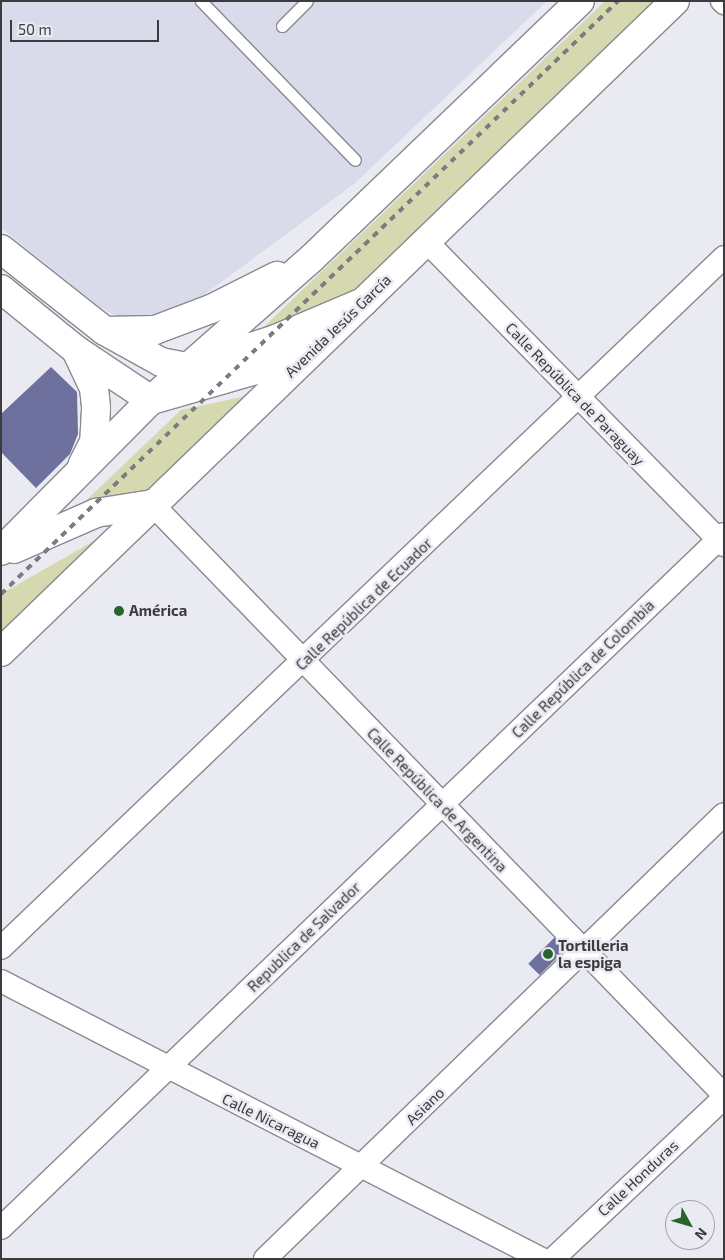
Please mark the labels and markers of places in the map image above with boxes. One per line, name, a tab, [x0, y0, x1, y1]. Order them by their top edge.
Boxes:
place label: América	[129, 602, 187, 620]
marker: América	[113, 605, 125, 617]
place label: Tortilleria la espiga	[558, 936, 628, 971]
marker: Tortilleria la espiga	[542, 948, 554, 960]

